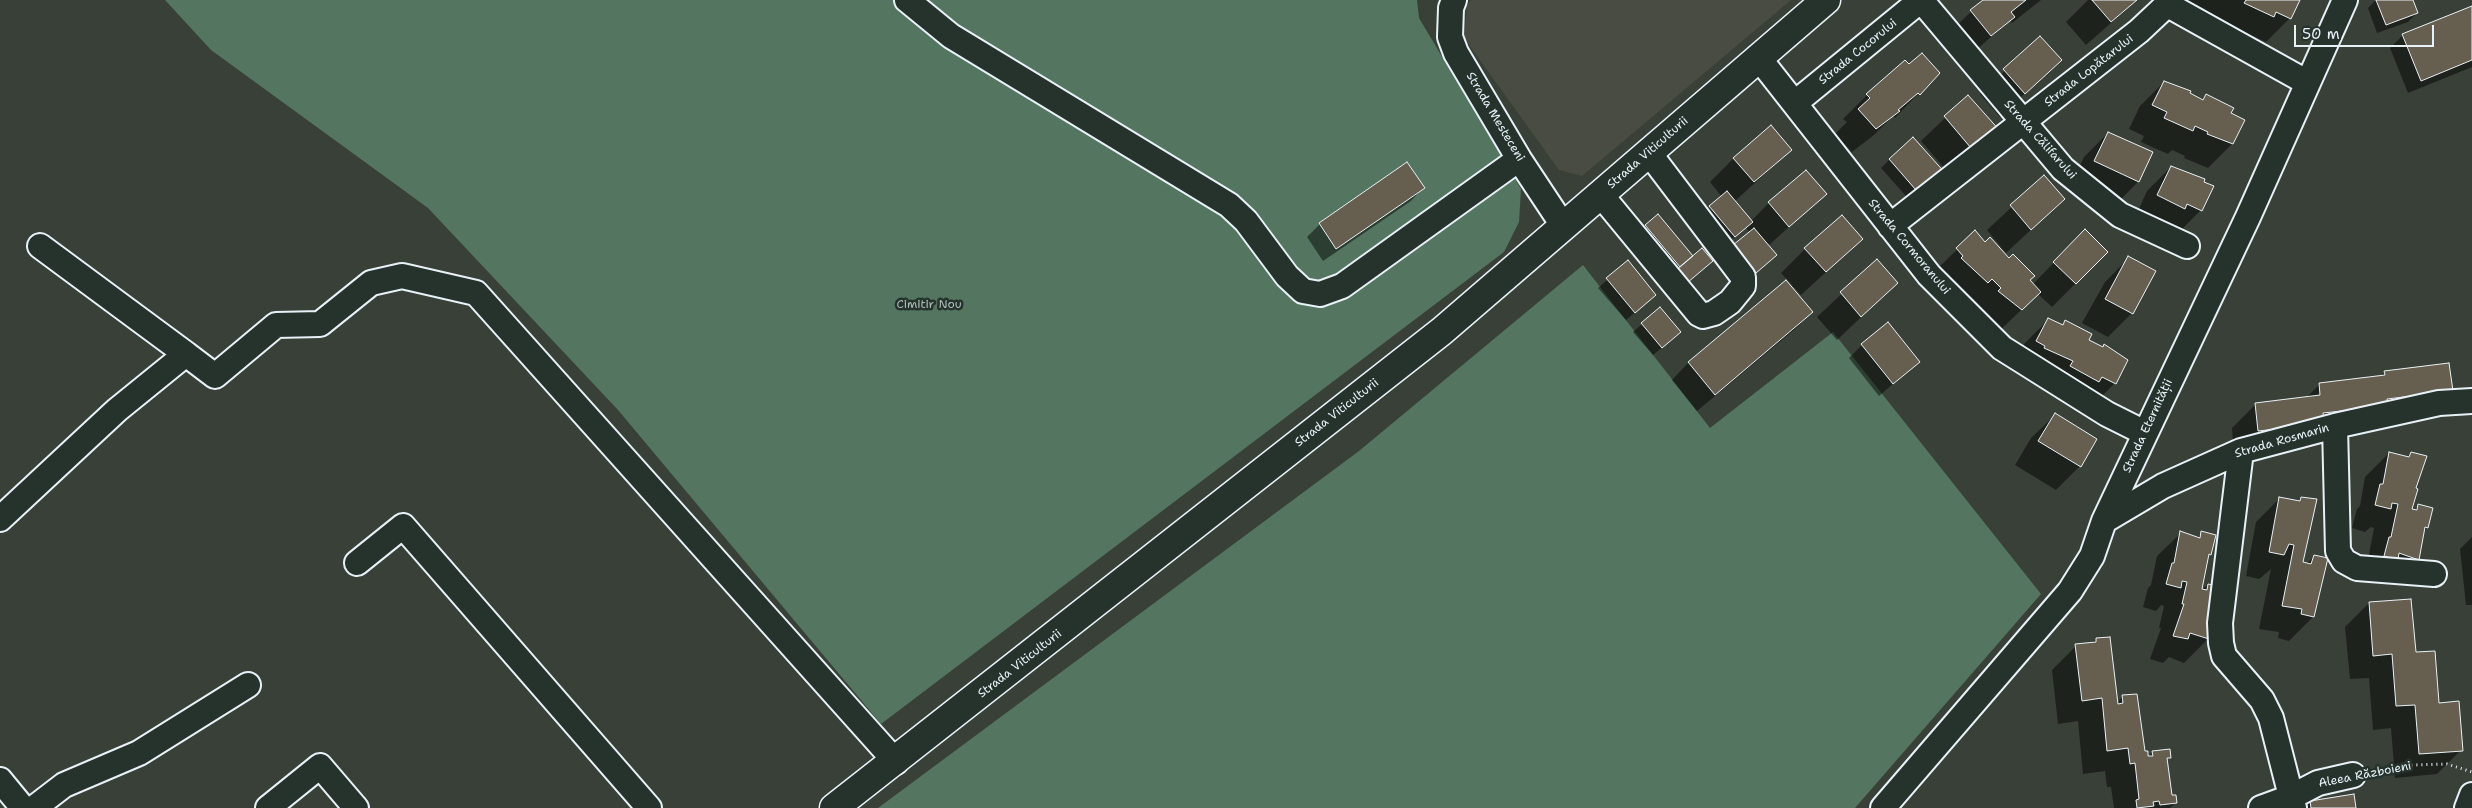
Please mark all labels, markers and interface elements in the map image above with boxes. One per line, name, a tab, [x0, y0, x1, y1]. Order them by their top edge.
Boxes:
scale bar	[2297, 15, 2437, 47]
street label: Strada Cocorului	[1816, 16, 1900, 88]
text: 50 m	[2302, 24, 2340, 44]
street label: Strada Lopătarului	[2042, 32, 2136, 110]
street label: Strada Mesteceni	[1463, 70, 1527, 164]
street label: Strada Călifarului	[2001, 97, 2079, 183]
street label: Strada Viticulturii	[1604, 114, 1692, 192]
street label: Strada Cormoranului	[1865, 196, 1953, 298]
park label: Cimitir Nou	[896, 298, 962, 312]
street label: Strada Viticulturii	[1292, 376, 1382, 450]
street label: Strada Eternității	[2120, 377, 2176, 475]
street label: Strada Rosmarin	[2233, 421, 2331, 461]
street label: Strada Viticulturii	[975, 627, 1065, 701]
street label: Aleea Războieni	[2317, 759, 2413, 791]

